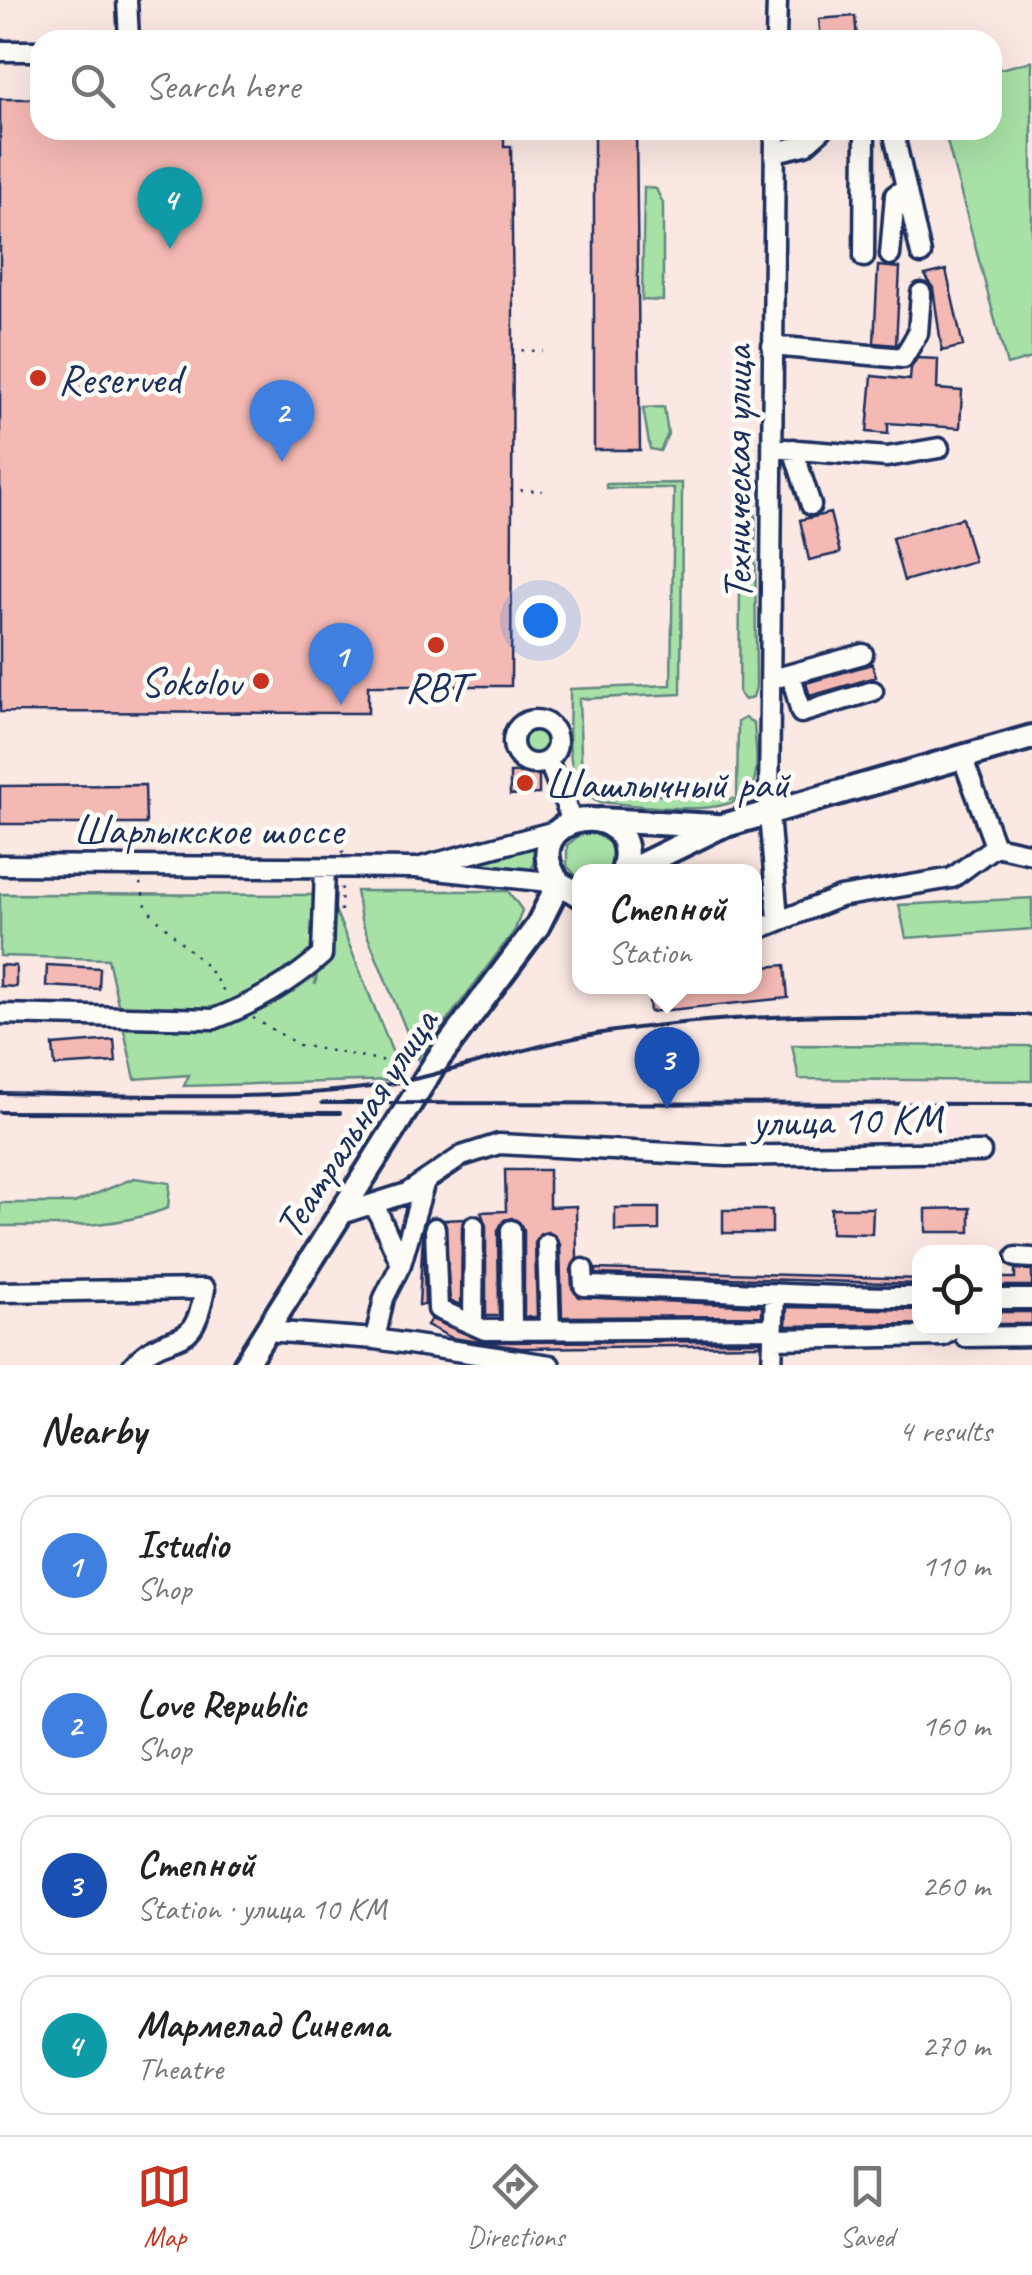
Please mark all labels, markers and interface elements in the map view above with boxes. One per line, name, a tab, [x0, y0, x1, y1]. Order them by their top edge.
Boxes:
search box	[30, 30, 1002, 140]
icon: search	[65, 58, 120, 113]
text: Search here	[145, 62, 300, 109]
pin: 4	[138, 166, 202, 249]
street label: Техническая улица	[711, 342, 764, 600]
place label: Reserved	[58, 353, 187, 406]
marker: Reserved	[27, 367, 49, 389]
pin: 2	[250, 380, 314, 462]
your location	[515, 595, 566, 646]
pin: 1	[308, 622, 374, 705]
marker: RBT	[425, 634, 447, 656]
place label: Sokolov	[140, 656, 245, 709]
place label: RBT	[405, 661, 478, 714]
marker: Sokolov	[250, 670, 272, 692]
place label: Шашлычный рай	[545, 758, 791, 811]
marker: Шашлычный рай	[514, 772, 536, 794]
street label: Шарлыкское шоссе	[73, 804, 346, 857]
popup	[572, 864, 762, 994]
text: Степной	[608, 885, 726, 932]
text: Station	[608, 932, 691, 973]
street label: Театральная улица	[262, 997, 452, 1248]
pin: 3	[634, 1026, 700, 1109]
street label: улица 10 КМ	[749, 1092, 945, 1149]
map controls	[912, 1245, 1002, 1335]
button: locate	[912, 1245, 1002, 1335]
text: Nearby	[40, 1404, 146, 1457]
text: 4 results	[898, 1410, 992, 1451]
text: Istudio	[137, 1521, 229, 1568]
text: 1	[67, 1545, 82, 1586]
text: 110 m	[921, 1545, 990, 1586]
text: Shop	[137, 1568, 191, 1609]
text: Love Republic	[137, 1681, 306, 1728]
text: 2	[67, 1705, 82, 1746]
text: 160 m	[921, 1705, 990, 1746]
text: Shop	[137, 1728, 191, 1769]
text: Степной	[137, 1841, 255, 1888]
text: 3	[67, 1865, 82, 1906]
text: 260 m	[921, 1865, 990, 1906]
text: Station · улица 10 КМ	[137, 1888, 386, 1929]
text: Мармелад Синема	[137, 2001, 389, 2048]
text: 4	[67, 2025, 82, 2066]
text: 270 m	[921, 2025, 990, 2066]
text: Theatre	[137, 2048, 223, 2089]
tab: Map	[137, 2159, 192, 2254]
tab: Directions	[467, 2159, 565, 2254]
tab: Saved	[840, 2159, 895, 2254]

